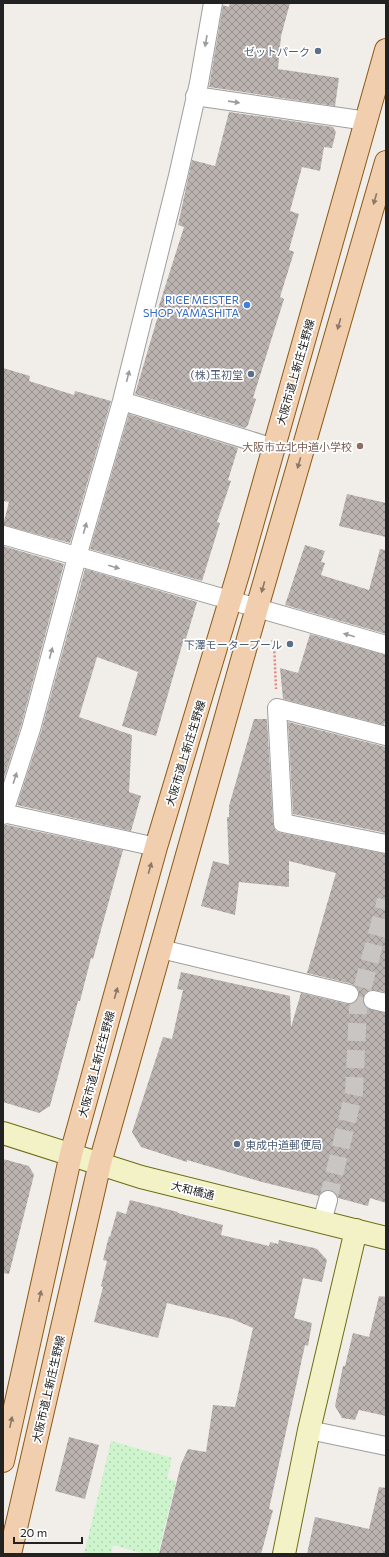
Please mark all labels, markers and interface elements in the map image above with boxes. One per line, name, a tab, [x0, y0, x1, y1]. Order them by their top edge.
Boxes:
one-way arrow	[203, 35, 209, 48]
place label: ゼットパーク	[244, 45, 310, 58]
marker: ゼットパーク	[313, 46, 323, 56]
one-way arrow	[228, 99, 240, 105]
one-way arrow	[372, 194, 378, 206]
place label: RICE MEISTER SHOP YAMASHITA	[143, 293, 240, 319]
marker: RICE MEISTER SHOP YAMASHITA	[242, 300, 252, 310]
street label: 大阪市道上新庄生野線	[274, 317, 316, 427]
one-way arrow	[336, 319, 342, 331]
place label: (株)玉初堂	[191, 368, 243, 381]
one-way arrow	[126, 369, 132, 382]
marker: (株)玉初堂	[246, 369, 256, 379]
place label: 大阪市立北中道小学校	[242, 440, 352, 453]
marker: 大阪市立北中道小学校	[355, 441, 365, 451]
one-way arrow	[296, 457, 302, 469]
one-way arrow	[82, 521, 88, 533]
one-way arrow	[109, 564, 121, 570]
one-way arrow	[260, 582, 266, 594]
one-way arrow	[342, 631, 355, 637]
place label: 下澤モータープール	[184, 638, 282, 651]
marker: 下澤モータープール	[285, 639, 295, 649]
one-way arrow	[48, 647, 54, 659]
street label: 大阪市道上新庄生野線	[163, 699, 207, 807]
one-way arrow	[12, 772, 18, 784]
one-way arrow	[148, 862, 154, 874]
one-way arrow	[113, 987, 119, 999]
street label: 大阪市道上新庄生野線	[75, 1009, 117, 1119]
place label: 東成中道郵便局	[245, 1138, 322, 1151]
marker: 東成中道郵便局	[232, 1139, 242, 1149]
street label: 大和橋通	[170, 1178, 216, 1202]
one-way arrow	[37, 1289, 43, 1302]
street label: 大阪市道上新庄生野線	[29, 1334, 67, 1444]
one-way arrow	[9, 1416, 15, 1429]
scale bar	[14, 1519, 82, 1545]
text: 20 m	[20, 1525, 47, 1539]

